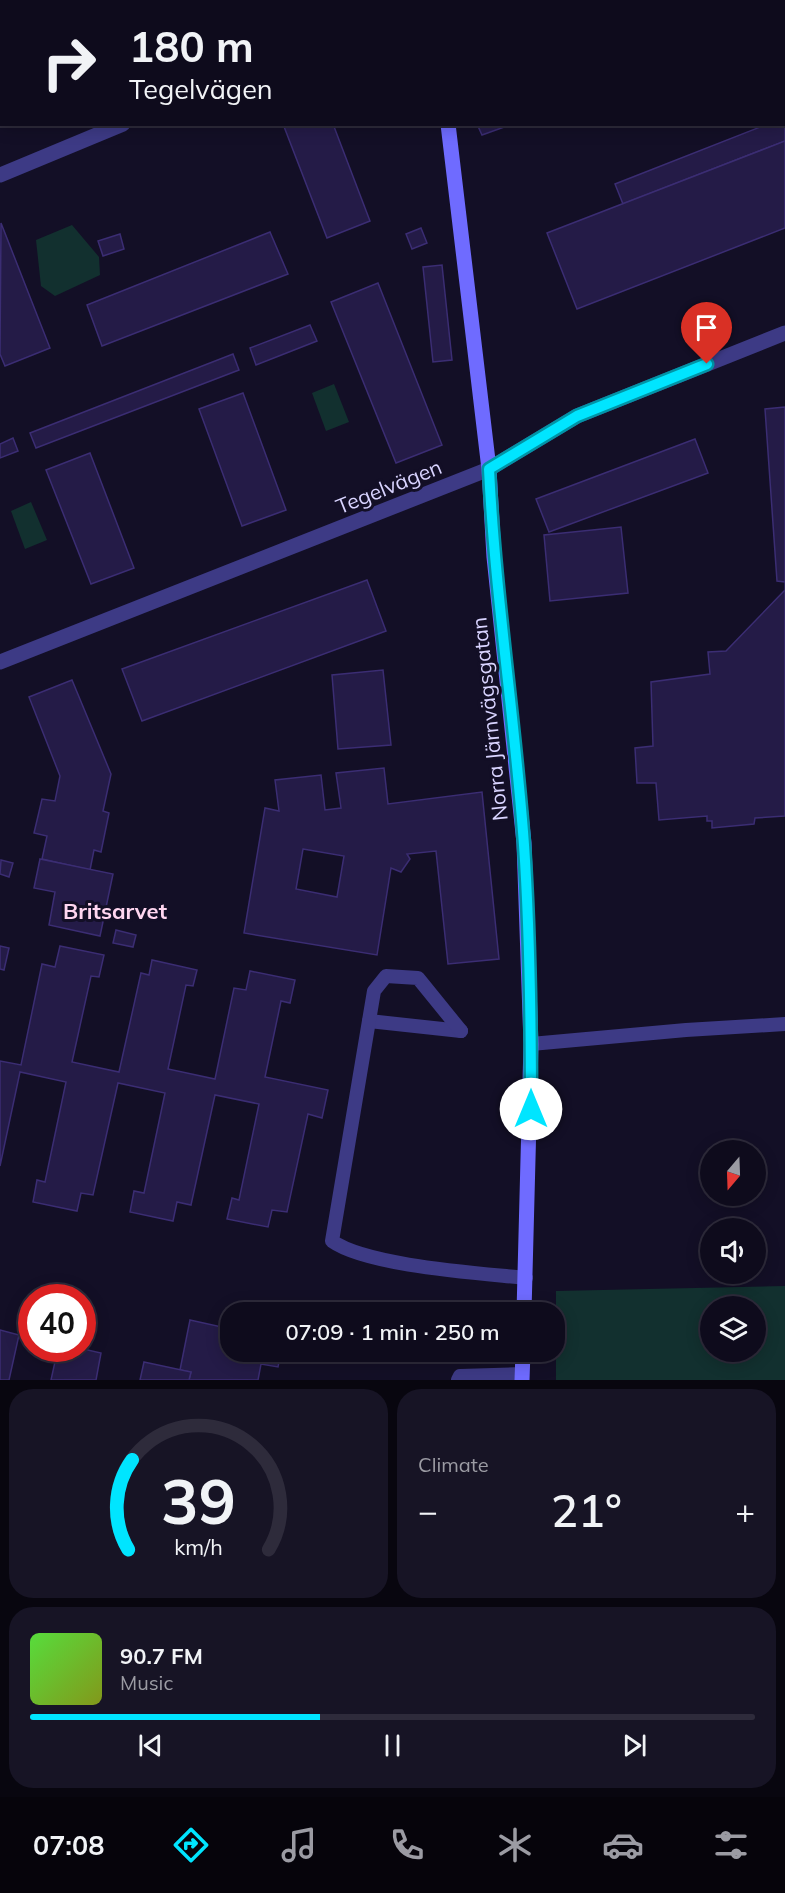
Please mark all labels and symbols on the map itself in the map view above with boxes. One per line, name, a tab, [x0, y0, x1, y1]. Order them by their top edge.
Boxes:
pin	[681, 302, 732, 364]
street label: Tegelvägen	[332, 453, 445, 519]
street label: Norra Järnvägsgatan	[465, 616, 513, 822]
district label: Britsarvet	[63, 897, 167, 925]
position arrow	[499, 1077, 563, 1141]
north arrow	[700, 1140, 766, 1206]
speed limit sign: 40	[18, 1284, 96, 1362]

